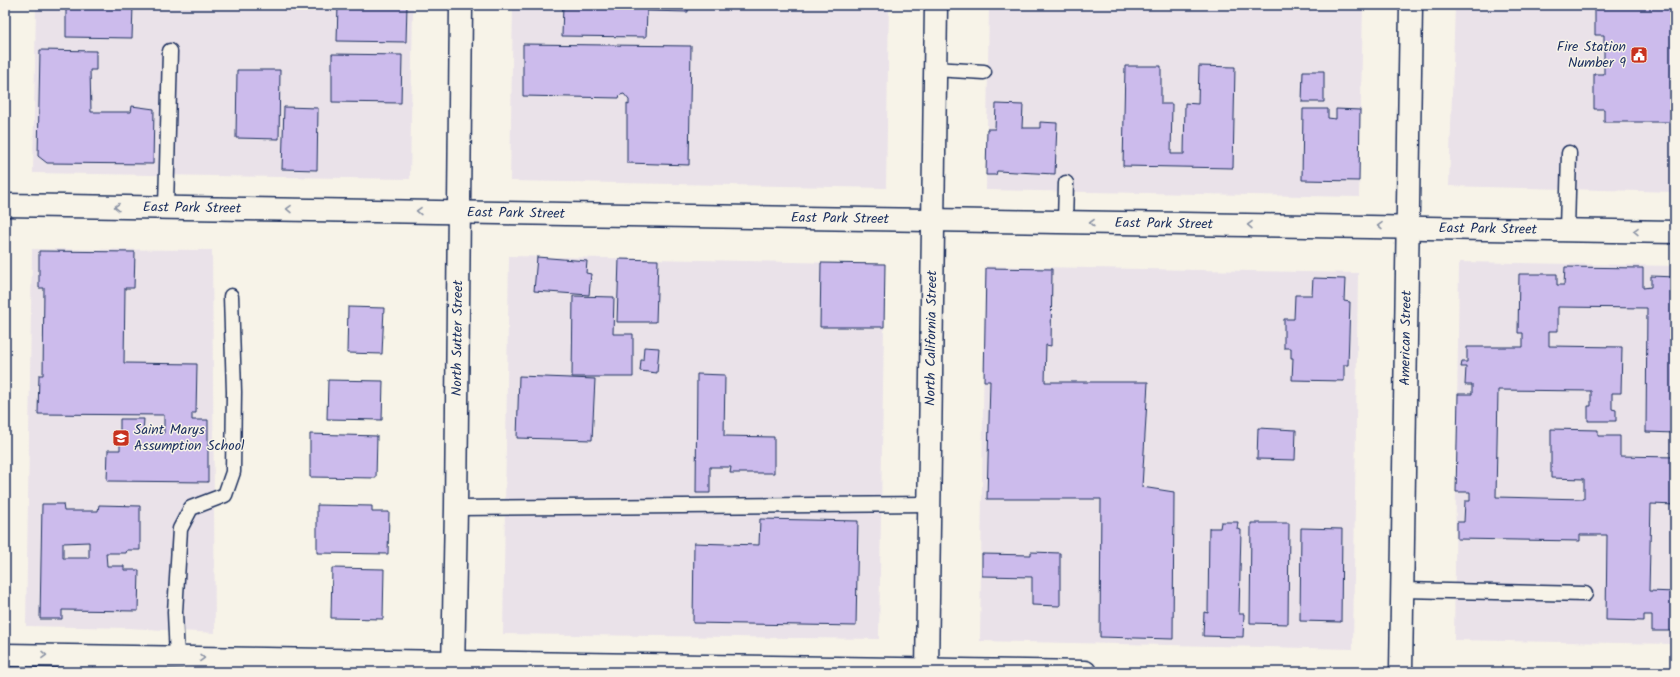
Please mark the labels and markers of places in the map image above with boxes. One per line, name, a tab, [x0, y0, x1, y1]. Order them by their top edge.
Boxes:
place label: Fire Station Number 9	[1557, 36, 1626, 74]
public building icon: Fire Station Number 9	[1629, 45, 1649, 65]
place label: Saint Marys Assumption School	[134, 419, 245, 457]
school or university icon: Saint Marys Assumption School	[111, 428, 131, 448]

